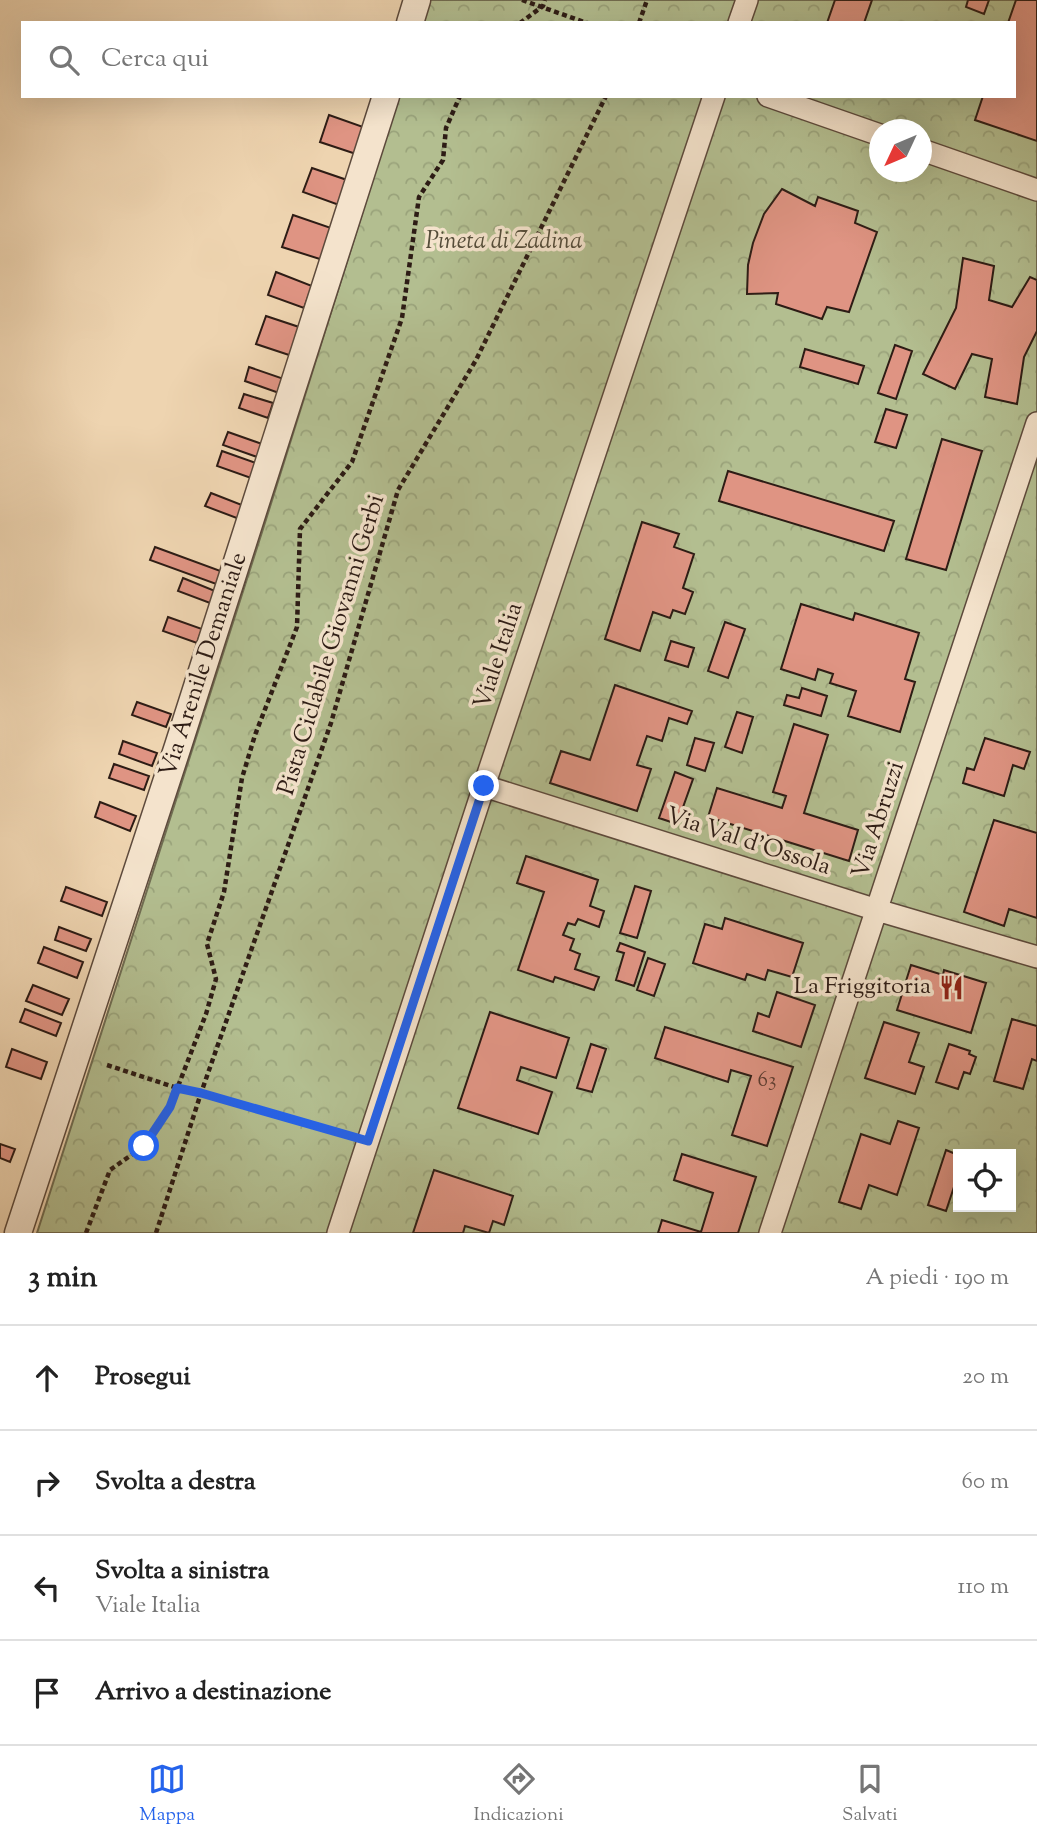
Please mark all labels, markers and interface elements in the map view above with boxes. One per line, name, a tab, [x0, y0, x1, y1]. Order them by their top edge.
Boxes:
search box	[21, 21, 1016, 98]
icon: search	[45, 41, 83, 79]
text: Cerca qui	[101, 41, 209, 78]
north arrow	[869, 119, 932, 182]
park label: Pineta di Zadina	[425, 225, 583, 259]
street label: Pista Ciclabile Giovanni Gerbi	[270, 490, 394, 799]
street label: Via Arenile Demaniale	[152, 548, 256, 782]
street label: Viale Italia	[466, 598, 532, 714]
street label: Via Abruzzi	[844, 757, 914, 883]
route end	[468, 770, 499, 801]
street label: Via Val d'Ossola	[661, 799, 835, 885]
place label: La Friggitoria	[794, 970, 931, 1004]
restaurant icon: La Friggitoria	[937, 973, 965, 1001]
house number: 63	[758, 1066, 776, 1096]
route start	[128, 1130, 159, 1161]
map controls	[953, 1149, 1016, 1212]
button: locate	[953, 1149, 1016, 1212]
text: 3 min	[28, 1257, 98, 1300]
text: A piedi · 190 m	[866, 1262, 1009, 1295]
icon: ahead	[28, 1359, 66, 1397]
text: Prosegui	[95, 1359, 191, 1396]
text: 20 m	[962, 1361, 1009, 1394]
icon: right	[28, 1464, 66, 1502]
text: Svolta a destra	[95, 1464, 256, 1501]
text: 60 m	[961, 1466, 1009, 1499]
text: Svolta a sinistra	[95, 1553, 270, 1590]
icon: left	[28, 1569, 66, 1607]
text: 110 m	[958, 1571, 1009, 1604]
text: Viale Italia	[95, 1590, 201, 1623]
icon: arrive	[28, 1674, 66, 1712]
text: Arrivo a destinazione	[95, 1674, 331, 1711]
tab: Mappa	[139, 1760, 195, 1829]
tab: Indicazioni	[473, 1760, 564, 1829]
tab: Salvati	[842, 1760, 898, 1829]

